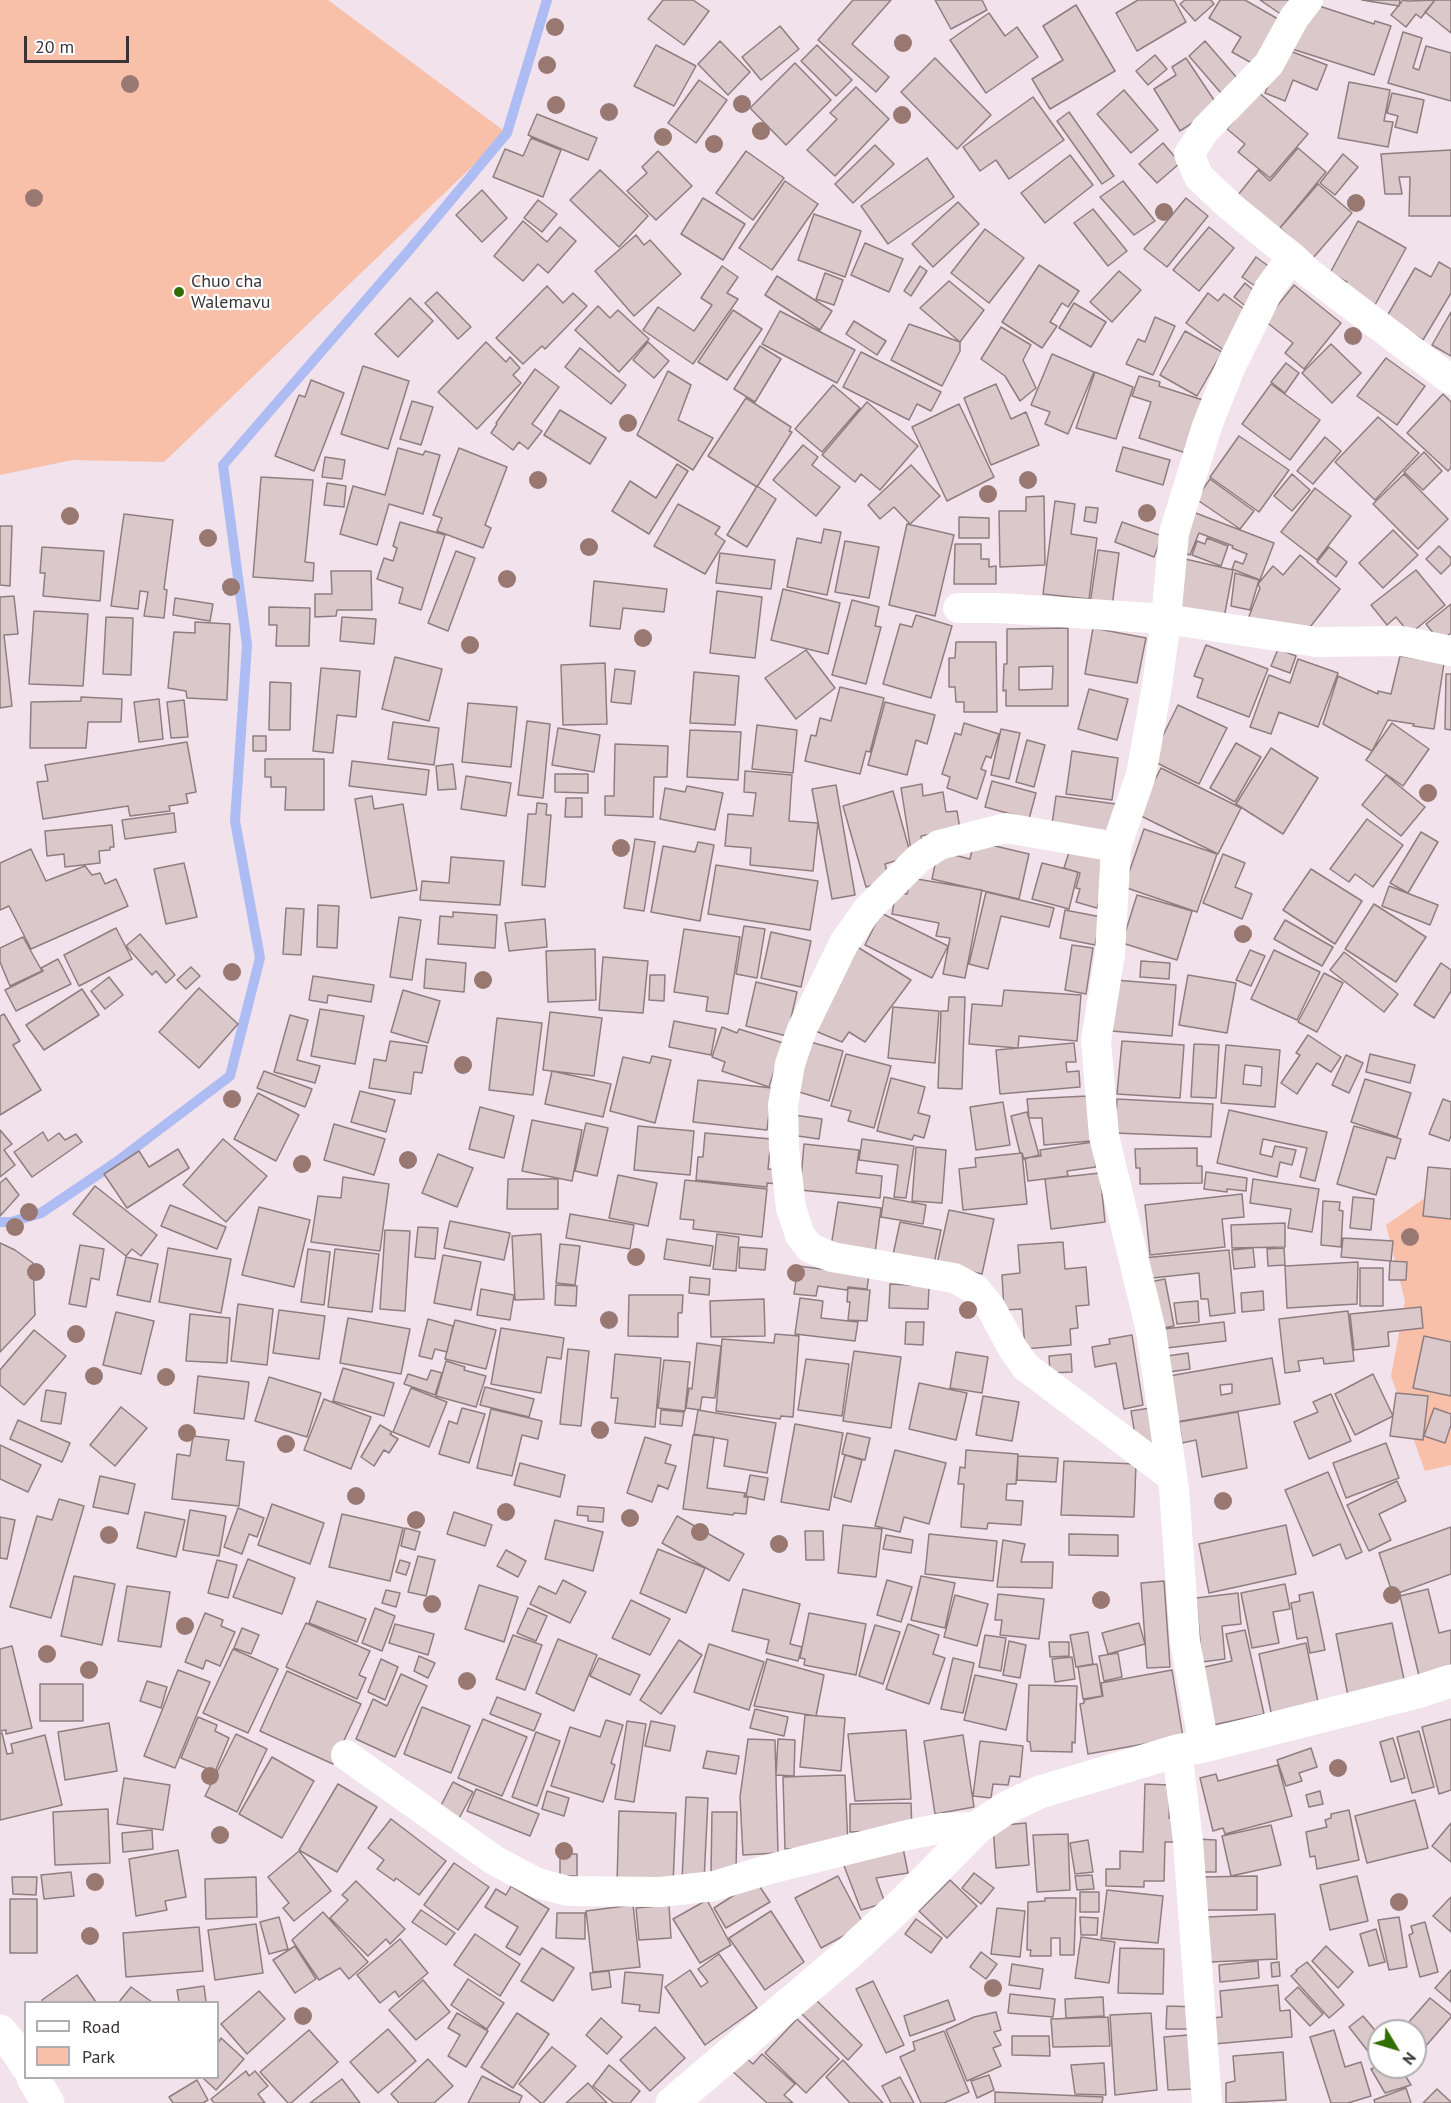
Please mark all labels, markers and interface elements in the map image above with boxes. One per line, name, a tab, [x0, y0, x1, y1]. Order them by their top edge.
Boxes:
scale bar	[27, 24, 132, 62]
text: 20 m	[35, 35, 74, 58]
place label: Chuo cha Walemavu	[191, 271, 270, 314]
marker: Chuo cha Walemavu	[172, 285, 186, 299]
legend	[24, 2001, 219, 2079]
text: Road	[82, 2015, 120, 2038]
north arrow	[1367, 2019, 1427, 2079]
text: Park	[82, 2045, 115, 2068]
text: N	[1398, 2049, 1421, 2069]

